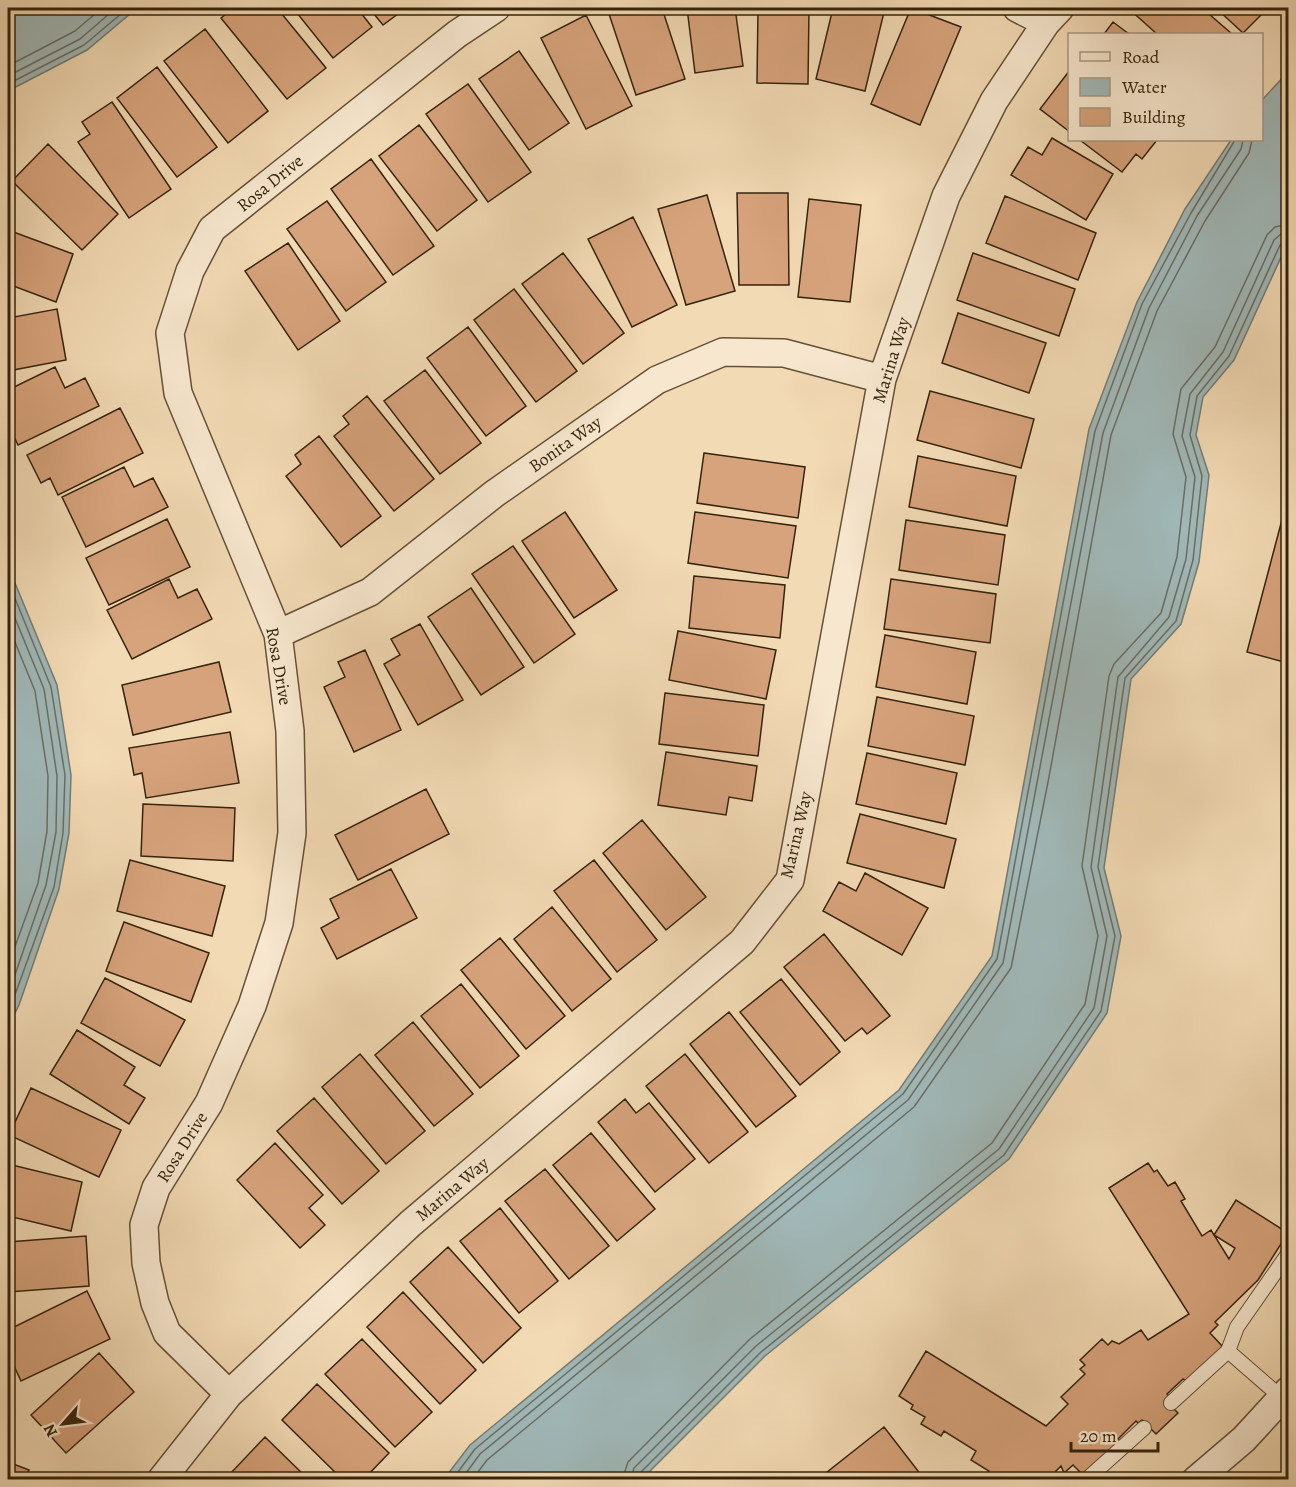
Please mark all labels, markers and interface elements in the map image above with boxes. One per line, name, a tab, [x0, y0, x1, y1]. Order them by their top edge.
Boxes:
legend	[1068, 33, 1263, 141]
text: Road	[1122, 45, 1160, 69]
text: Water	[1121, 75, 1167, 99]
text: Building	[1122, 105, 1186, 129]
street label: Rosa Drive	[232, 149, 308, 217]
street label: Marina Way	[867, 313, 916, 406]
street label: Bonita Way	[524, 410, 607, 478]
street label: Rosa Drive	[260, 625, 298, 707]
street label: Marina Way	[774, 788, 818, 881]
street label: Rosa Drive	[151, 1107, 213, 1187]
street label: Marina Way	[410, 1151, 494, 1227]
north arrow	[33, 1394, 93, 1454]
scale bar	[1071, 1415, 1158, 1453]
text: N	[38, 1420, 63, 1441]
text: 20 m	[1080, 1424, 1117, 1448]

